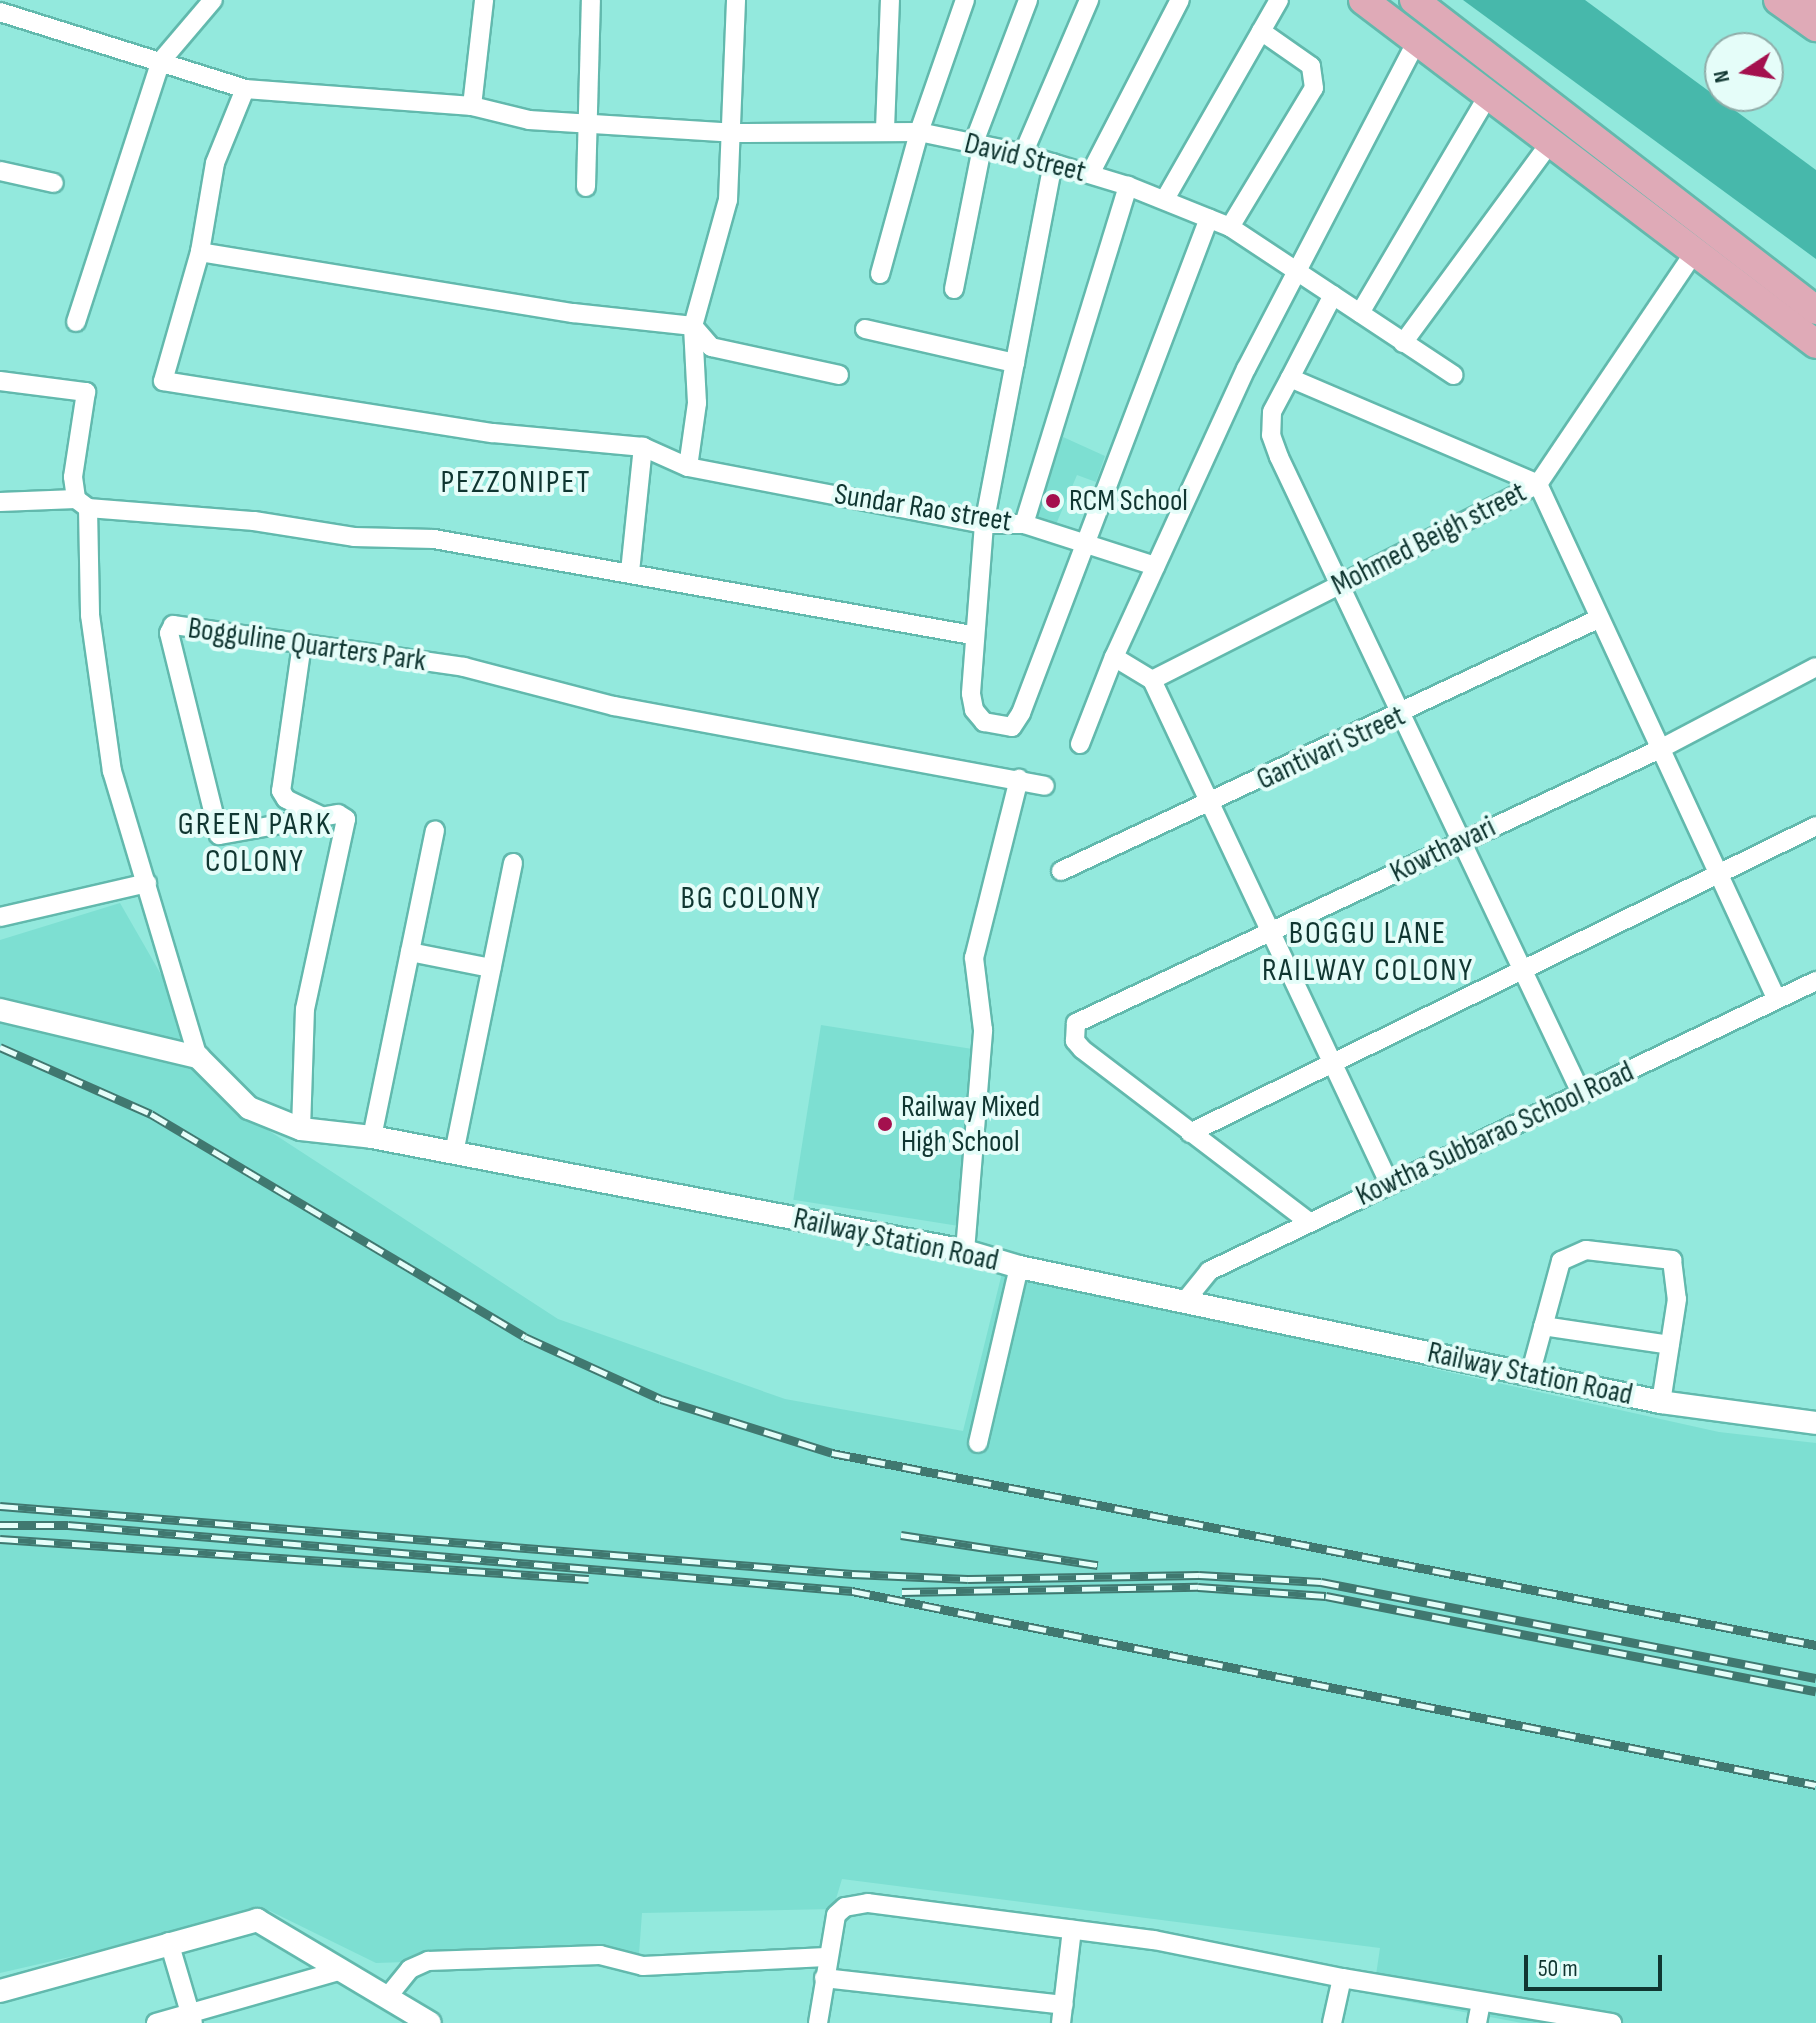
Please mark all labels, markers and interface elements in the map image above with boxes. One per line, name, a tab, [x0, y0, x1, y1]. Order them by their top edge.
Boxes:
north arrow	[1704, 32, 1784, 112]
text: N	[1708, 68, 1736, 85]
street label: David Street	[961, 126, 1089, 190]
district label: PEZZONIPET	[440, 464, 592, 502]
street label: Mohmed Beigh street	[1326, 474, 1532, 604]
street label: Sundar Rao street	[832, 476, 1014, 540]
place label: RCM School	[1069, 483, 1188, 519]
marker: RCM School	[1044, 492, 1062, 510]
street label: Bogguline Quarters Park	[186, 610, 428, 680]
street label: Gantivari Street	[1251, 698, 1411, 798]
district label: GREEN PARK COLONY	[178, 807, 332, 882]
street label: Kowthavari	[1385, 809, 1501, 891]
district label: BG COLONY	[680, 880, 822, 918]
district label: BOGGU LANE RAILWAY COLONY	[1262, 916, 1474, 991]
street label: Kowtha Subbarao School Road	[1350, 1054, 1640, 1214]
place label: Railway Mixed High School	[901, 1089, 1040, 1160]
marker: Railway Mixed High School	[876, 1115, 894, 1133]
street label: Railway Station Road	[790, 1201, 1002, 1279]
street label: Railway Station Road	[1424, 1335, 1636, 1413]
scale bar	[1528, 1939, 1666, 1989]
text: 50 m	[1538, 1954, 1578, 1983]

